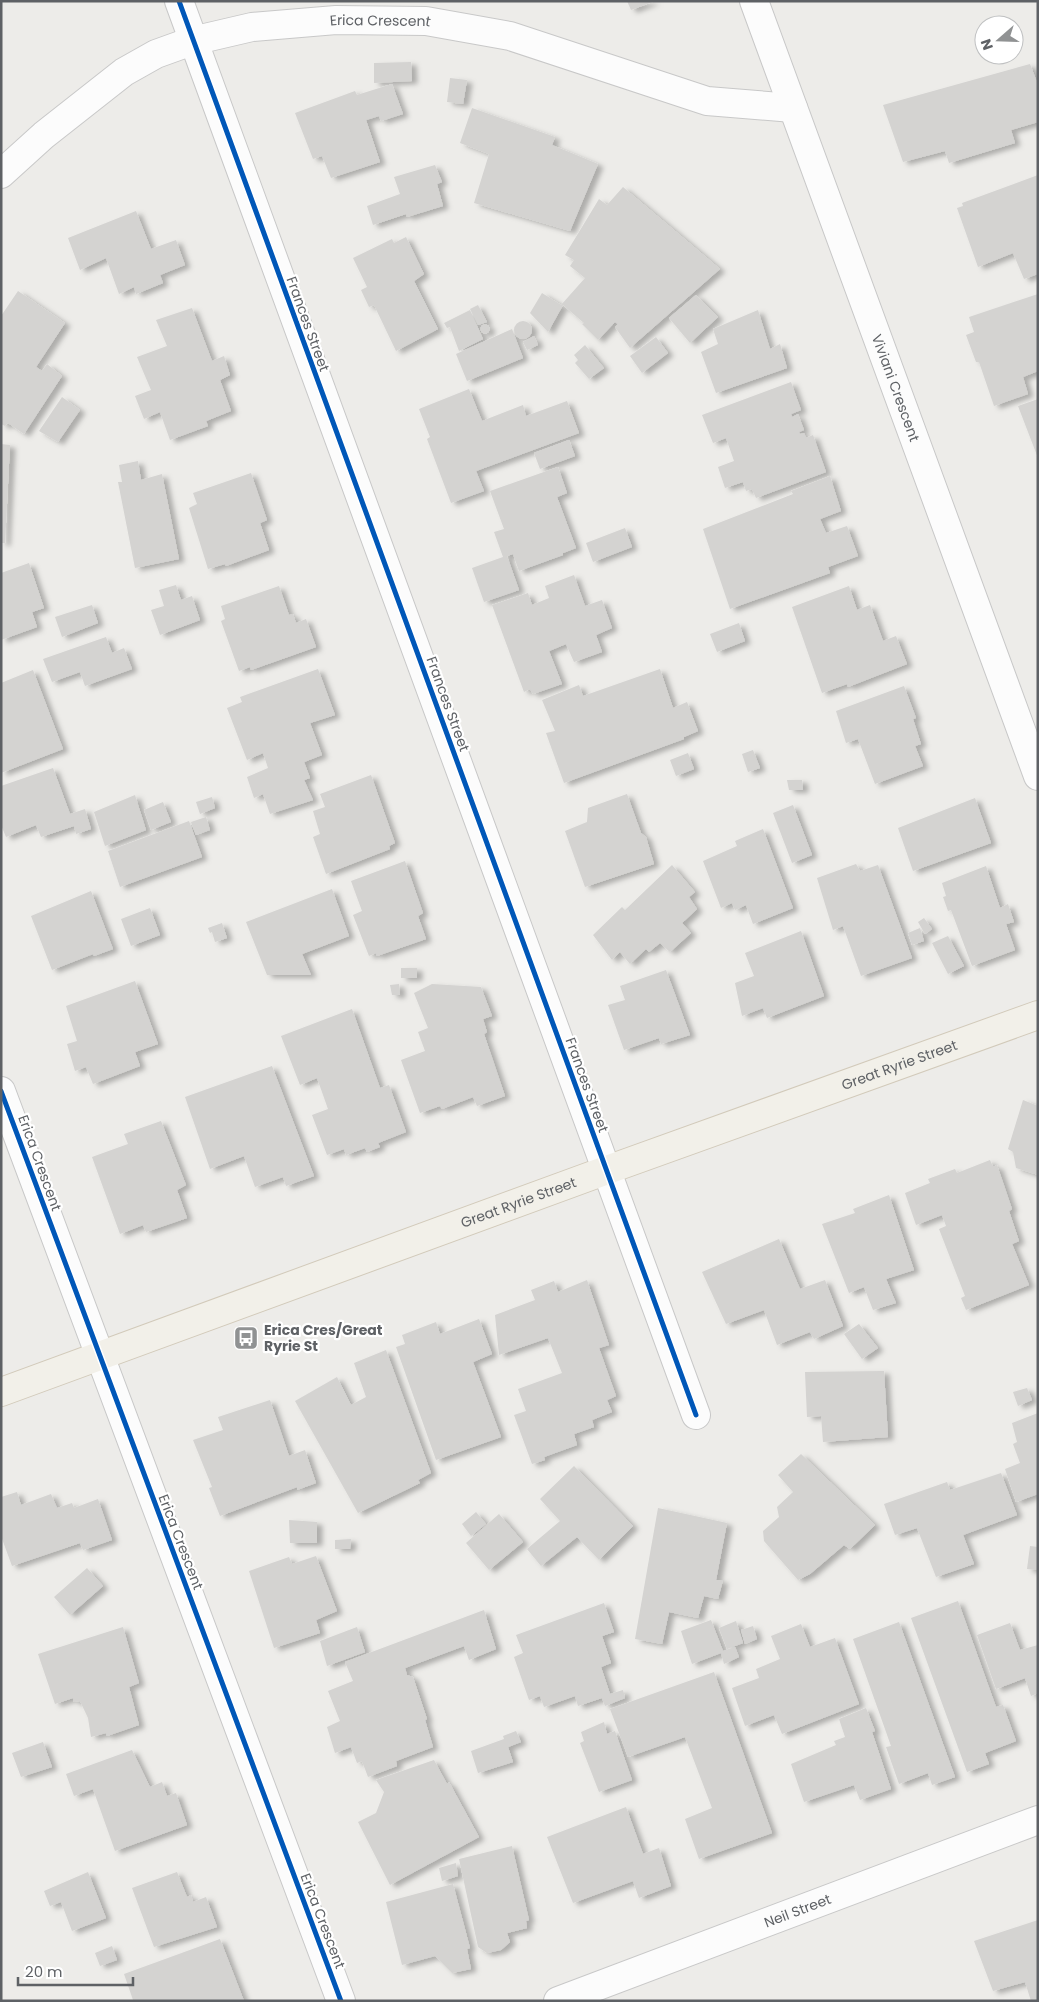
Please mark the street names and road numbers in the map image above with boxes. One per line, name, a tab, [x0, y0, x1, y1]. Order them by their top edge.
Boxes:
street label: Erica Crescent	[329, 10, 432, 32]
street label: Frances Street	[282, 274, 334, 374]
street label: Viviani Crescent	[867, 331, 925, 444]
street label: Frances Street	[422, 654, 474, 754]
street label: Frances Street	[561, 1035, 613, 1135]
street label: Great Ryrie Street	[839, 1035, 960, 1095]
street label: Erica Crescent	[13, 1112, 67, 1214]
street label: Great Ryrie Street	[458, 1172, 579, 1233]
street label: Erica Crescent	[154, 1491, 208, 1593]
street label: Erica Crescent	[296, 1870, 350, 1972]
street label: Neil Street	[761, 1889, 834, 1932]

